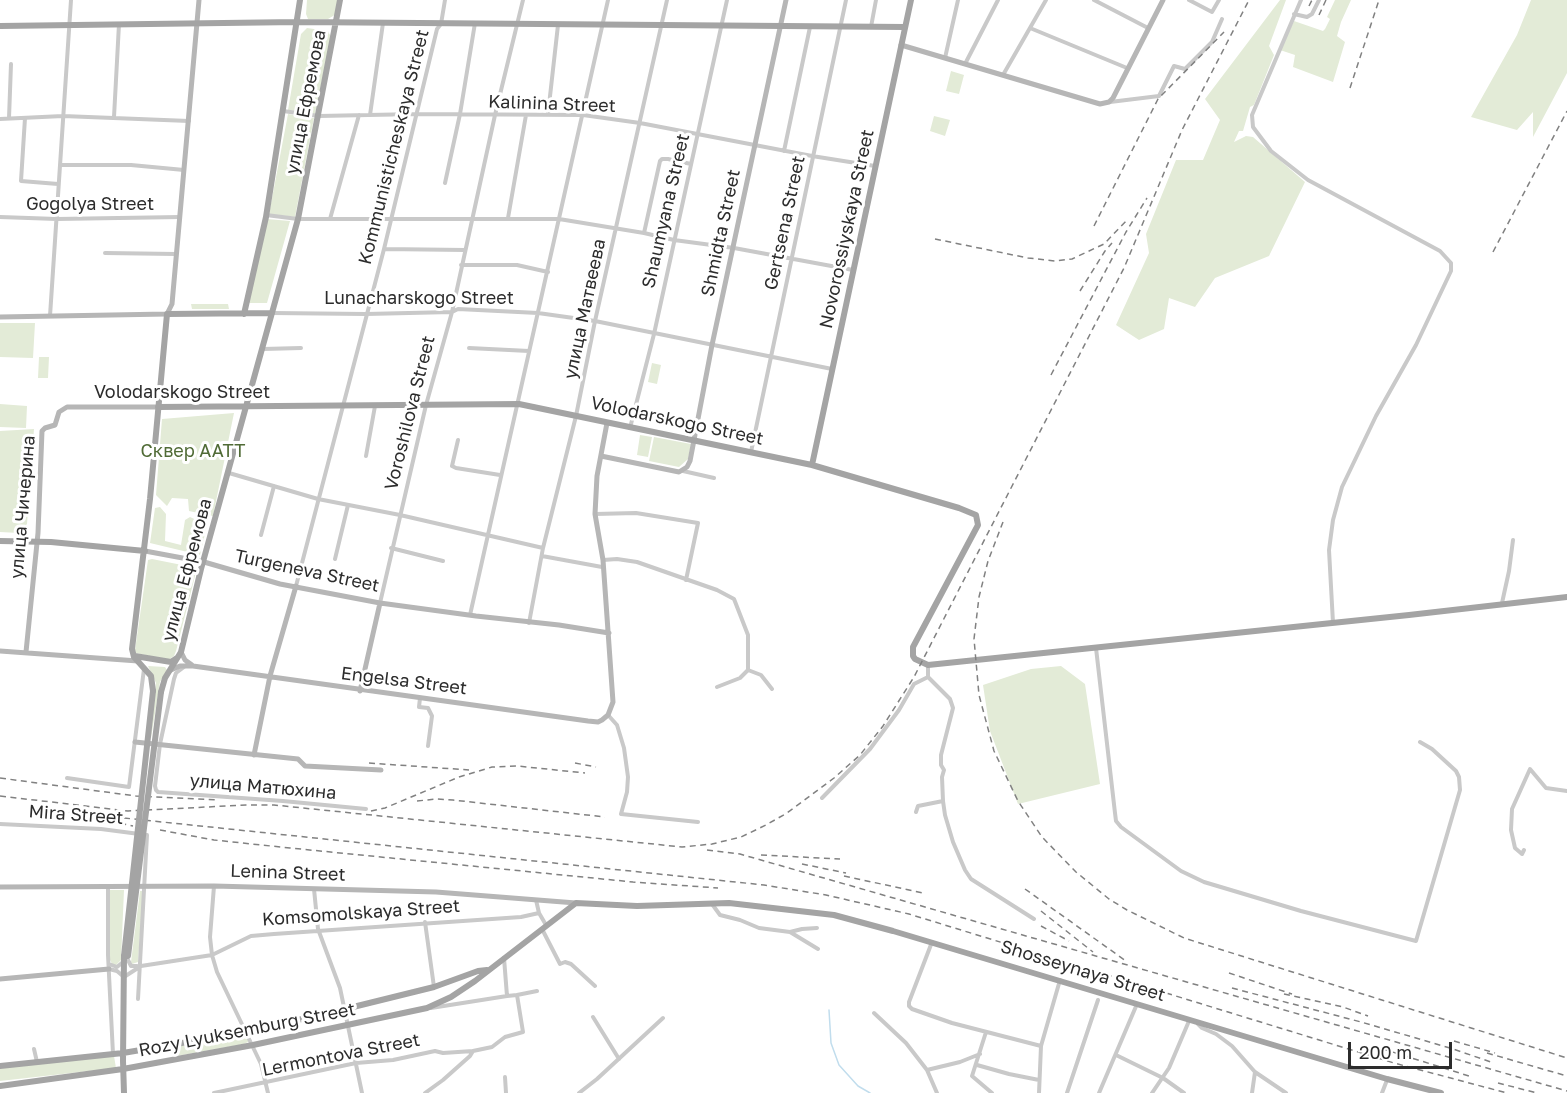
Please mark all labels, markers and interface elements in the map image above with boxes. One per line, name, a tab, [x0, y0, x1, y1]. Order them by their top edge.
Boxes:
street label: Kommunisticheskaya Street	[354, 27, 434, 267]
street label: улица Ефремова	[281, 28, 331, 176]
street label: Kalinina Street	[488, 91, 616, 117]
street label: Novorossiyskaya Street	[815, 127, 879, 331]
street label: Shaumyana Street	[638, 132, 694, 290]
street label: Gertsena Street	[760, 154, 810, 292]
street label: Shmidta Street	[697, 167, 745, 299]
street label: Gogolya Street	[26, 193, 154, 215]
street label: улица Матвеева	[560, 237, 610, 381]
street label: Lunacharskogo Street	[324, 287, 514, 309]
street label: Voroshilova Street	[380, 334, 440, 492]
street label: Volodarskogo Street	[94, 381, 270, 403]
street label: Volodarskogo Street	[589, 392, 765, 450]
street label: улица Чичерина	[6, 434, 40, 580]
park label: Сквер ААТТ	[141, 440, 245, 462]
street label: улица Ефремова	[158, 496, 216, 644]
street label: Turgeneva Street	[233, 545, 381, 597]
street label: Engelsa Street	[340, 663, 468, 699]
street label: улица Матюхина	[189, 770, 337, 804]
street label: Mira Street	[28, 801, 124, 829]
street label: Lenina Street	[230, 860, 346, 886]
street label: Komsomolskaya Street	[261, 895, 461, 931]
street label: Shosseynaya Street	[998, 936, 1168, 1006]
street label: Rozy Lyuksemburg Street	[137, 998, 357, 1062]
street label: Lermontova Street	[260, 1029, 422, 1081]
scale bar	[1351, 1030, 1454, 1068]
text: 200 m	[1359, 1041, 1412, 1063]

